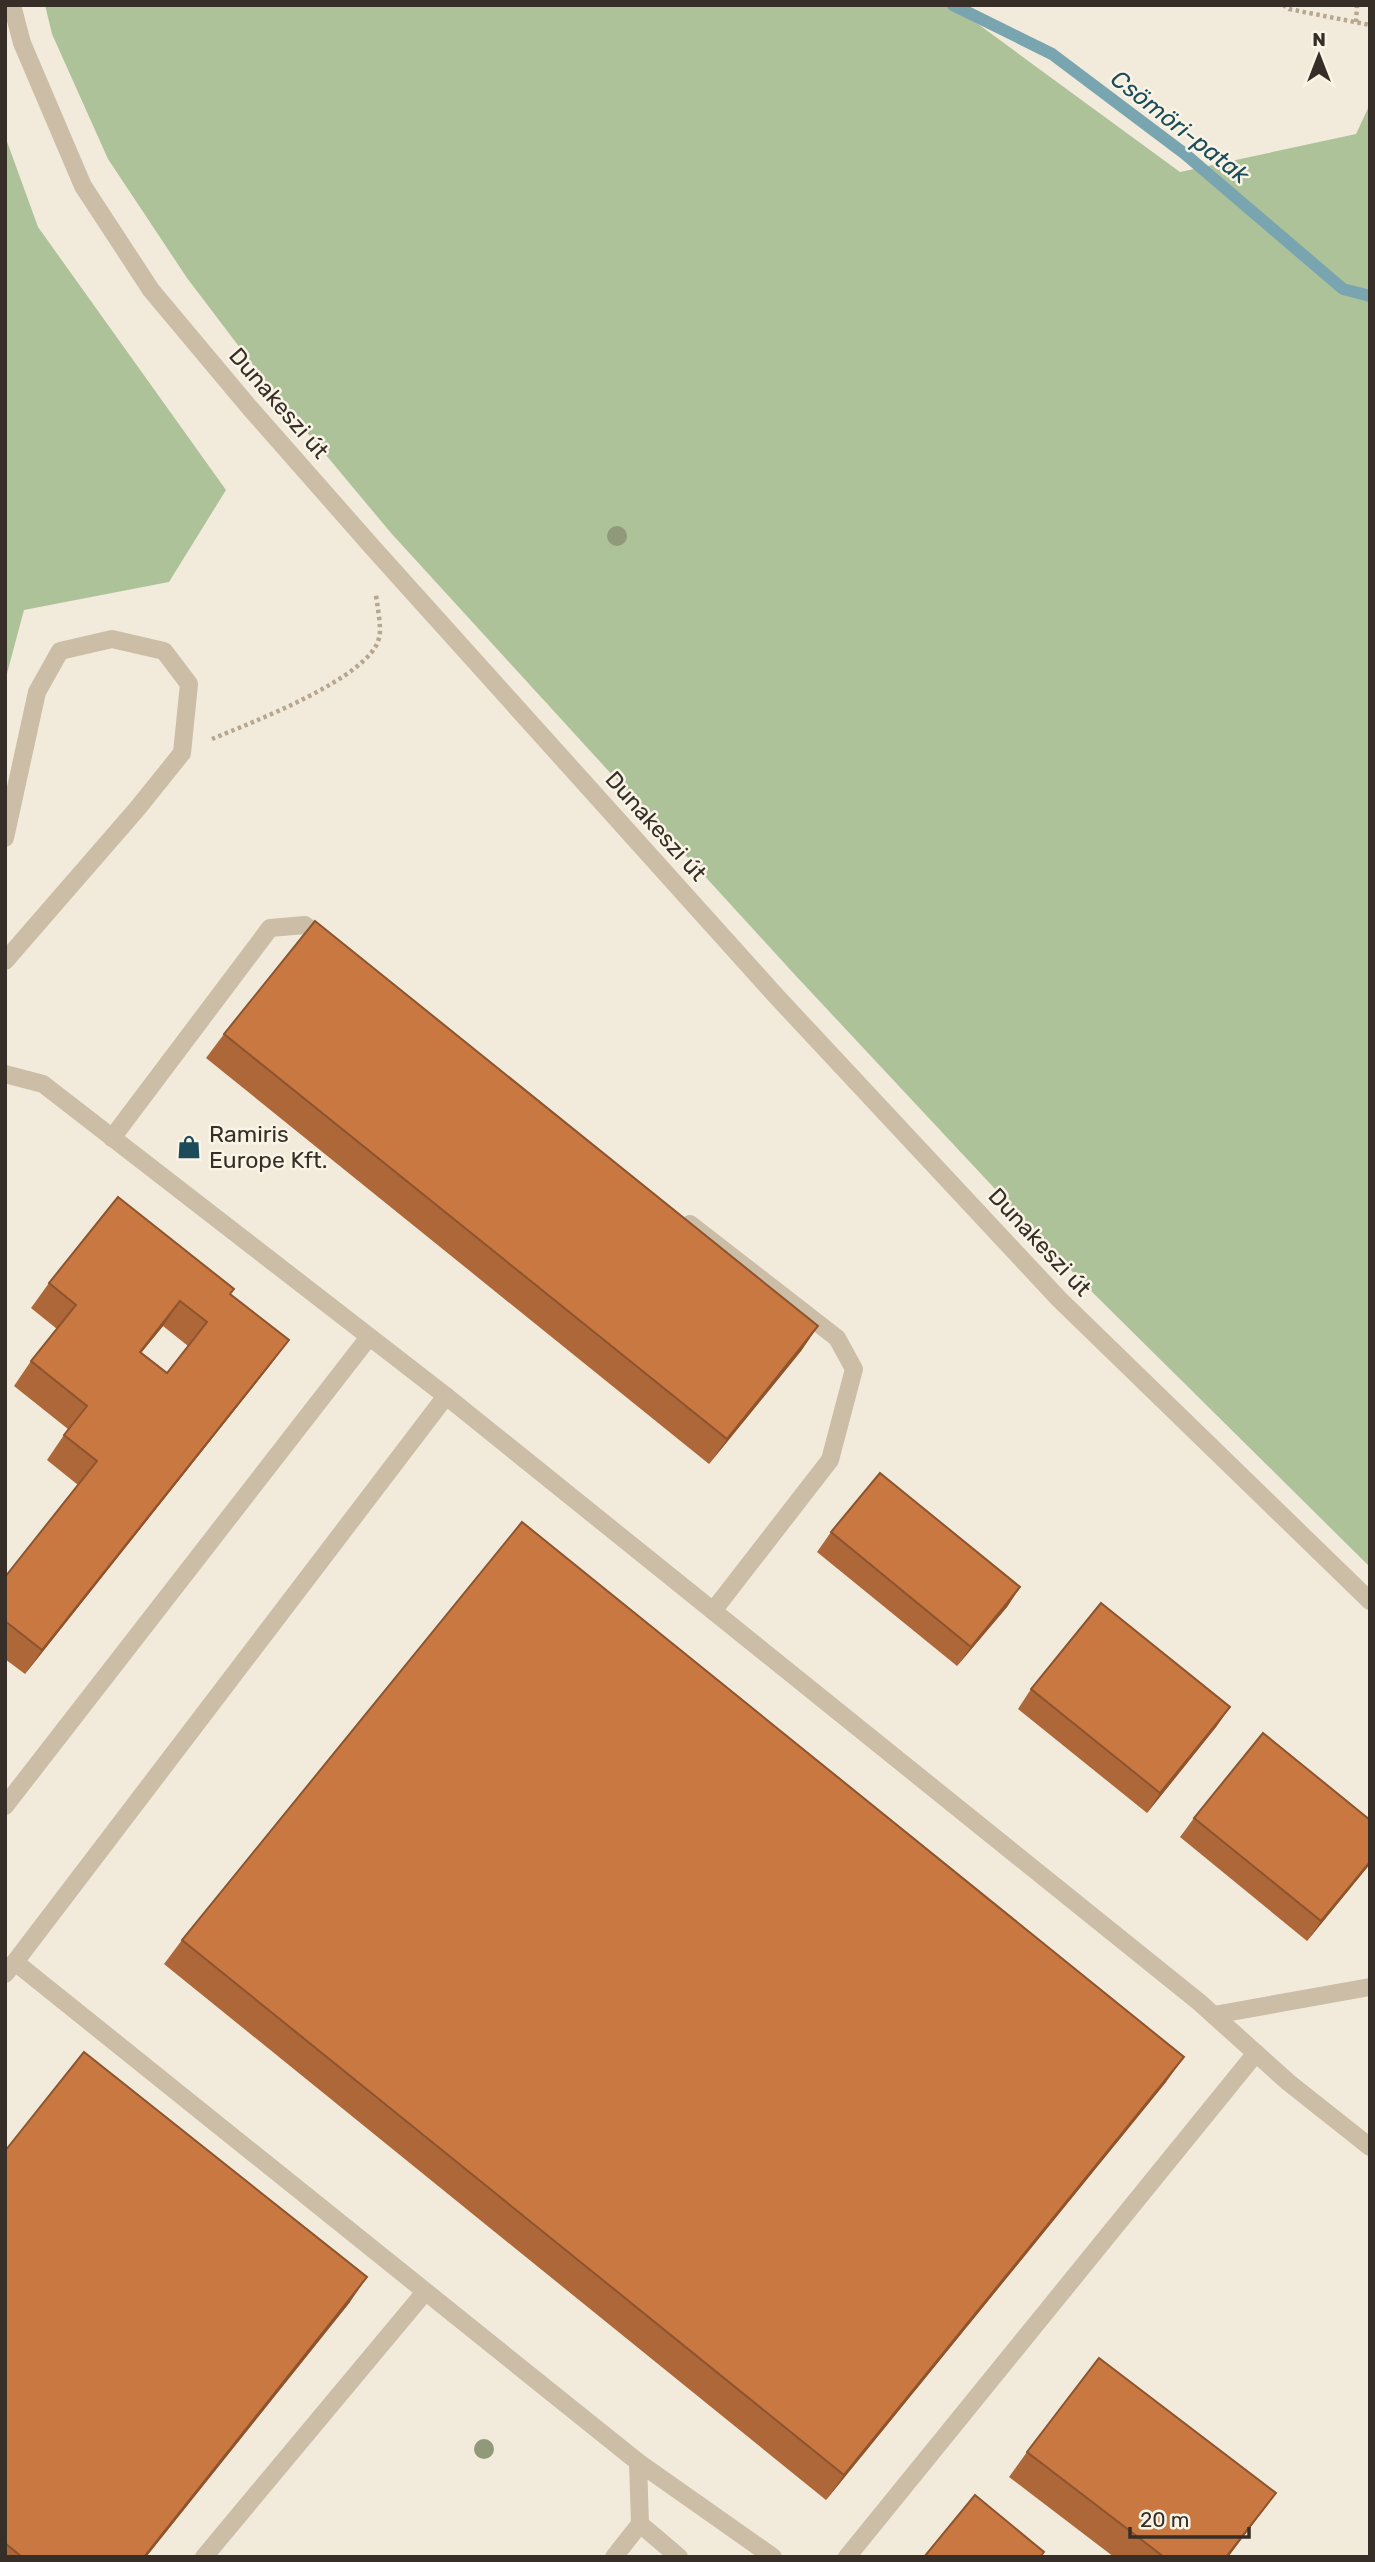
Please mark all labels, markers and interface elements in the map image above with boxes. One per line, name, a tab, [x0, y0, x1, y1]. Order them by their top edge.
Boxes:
north arrow	[1284, 21, 1354, 91]
text: N	[1312, 28, 1326, 51]
water label: Csömöri-patak	[1105, 64, 1255, 190]
street label: Dunakeszi út	[223, 342, 335, 464]
street label: Dunakeszi út	[599, 765, 713, 887]
place label: Ramiris Europe Kft.	[209, 1120, 328, 1174]
shop icon: Ramiris Europe Kft.	[175, 1133, 203, 1161]
street label: Dunakeszi út	[983, 1182, 1097, 1302]
scale bar	[1130, 2496, 1249, 2540]
text: 20 m	[1140, 2507, 1189, 2532]

